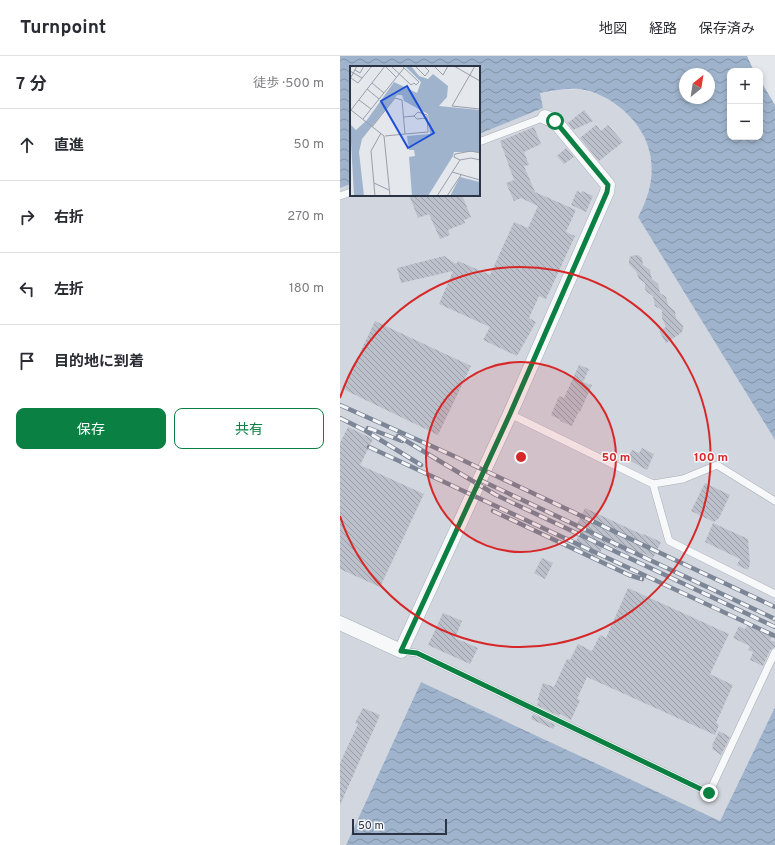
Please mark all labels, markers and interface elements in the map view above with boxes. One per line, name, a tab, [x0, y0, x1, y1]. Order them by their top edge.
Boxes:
text: Turnpoint	[20, 16, 106, 40]
text: 地図	[599, 21, 627, 38]
text: 経路	[649, 21, 677, 38]
text: 保存済み	[699, 21, 755, 38]
inset map	[350, 66, 480, 196]
north arrow	[679, 68, 715, 104]
map controls	[727, 68, 763, 140]
button: +	[727, 68, 763, 104]
text: 7 分	[16, 74, 46, 96]
text: 徒歩 · 500 m	[253, 76, 324, 92]
button: −	[727, 104, 763, 140]
route start	[546, 112, 564, 130]
icon: ahead	[16, 134, 38, 156]
text: 直進	[54, 137, 84, 156]
text: 50 m	[294, 137, 324, 153]
icon: right	[16, 206, 38, 228]
text: 右折	[54, 209, 84, 228]
text: 270 m	[287, 209, 324, 225]
icon: left	[16, 278, 38, 300]
text: 左折	[54, 281, 84, 300]
text: 180 m	[289, 281, 324, 297]
icon: arrive	[16, 350, 38, 372]
text: 目的地に到着	[54, 353, 144, 372]
button: 保存	[16, 408, 166, 449]
button: 共有	[174, 408, 324, 449]
centre of rings	[514, 450, 528, 464]
text: 50 m	[602, 450, 630, 466]
text: 100 m	[694, 450, 728, 466]
route end	[700, 784, 718, 802]
scale bar	[352, 817, 447, 836]
text: 50 m	[358, 819, 384, 833]

